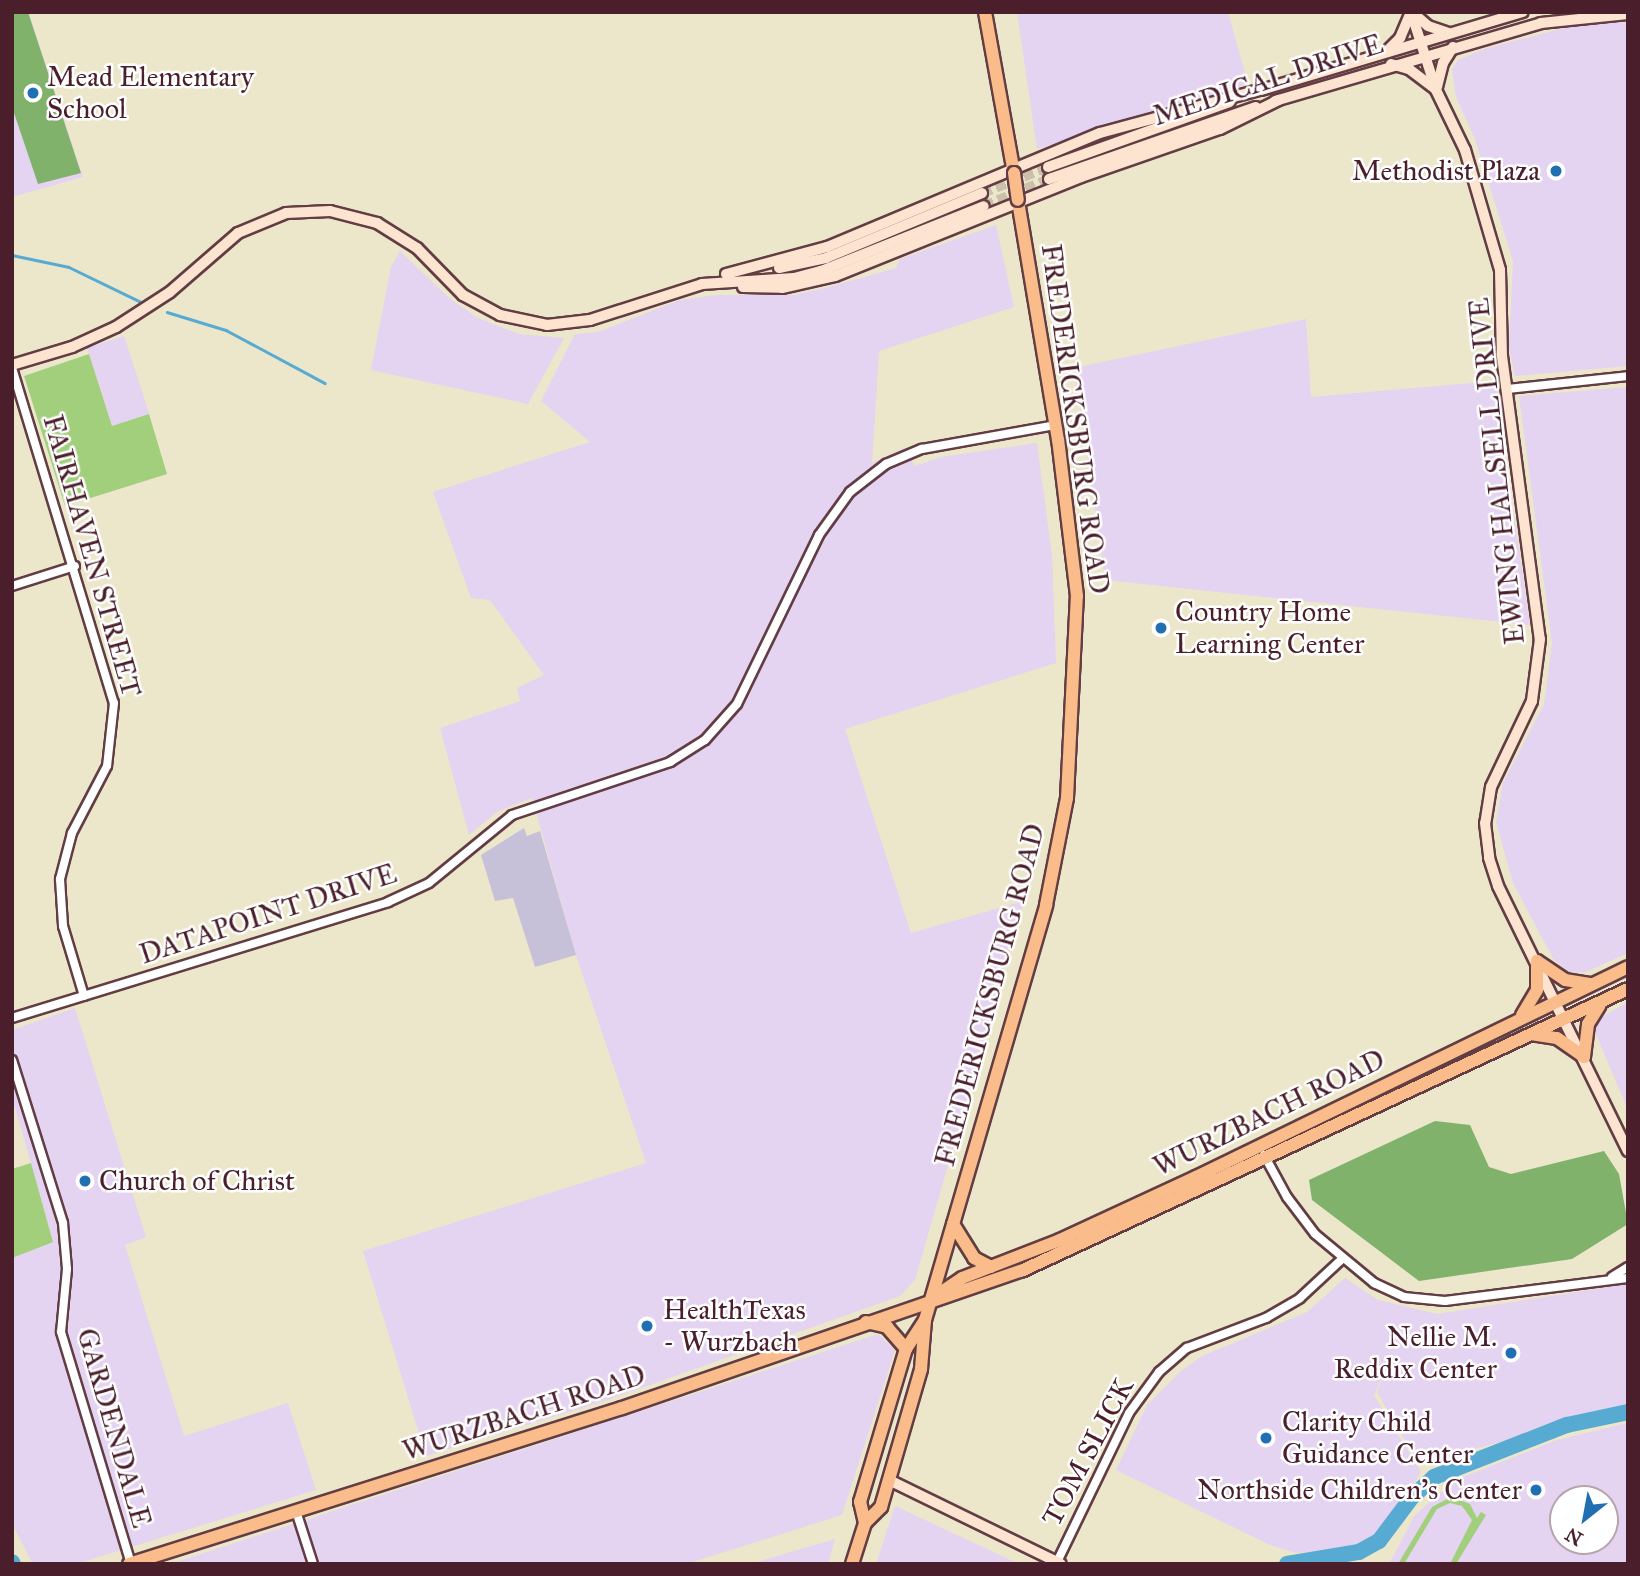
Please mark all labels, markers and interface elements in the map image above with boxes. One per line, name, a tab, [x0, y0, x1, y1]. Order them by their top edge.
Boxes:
street label: MEDICAL DRIVE	[1149, 27, 1387, 133]
place label: Mead Elementary School	[47, 60, 254, 126]
marker: Mead Elementary School	[25, 85, 41, 101]
place label: Methodist Plaza	[1352, 154, 1540, 188]
marker: Methodist Plaza	[1546, 161, 1566, 181]
street label: FREDERICKSBURG ROAD	[1034, 242, 1116, 596]
street label: EWING HALSELL DRIVE	[1462, 296, 1532, 646]
street label: FAIRHAVEN STREET	[36, 411, 148, 701]
place label: Country Home Learning Center	[1175, 595, 1365, 661]
marker: Country Home Learning Center	[1153, 620, 1169, 636]
street label: FREDERICKSBURG ROAD	[928, 820, 1052, 1170]
street label: DATAPOINT DRIVE	[135, 857, 401, 971]
street label: WURZBACH ROAD	[1148, 1042, 1390, 1184]
place label: Church of Christ	[99, 1164, 295, 1198]
marker: Church of Christ	[77, 1173, 93, 1189]
place label: HealthTexas - Wurzbach	[663, 1293, 806, 1359]
marker: HealthTexas - Wurzbach	[637, 1316, 657, 1336]
place label: Nellie M. Reddix Center	[1334, 1320, 1497, 1386]
street label: GARDENDALE	[69, 1324, 159, 1532]
marker: Nellie M. Reddix Center	[1503, 1345, 1519, 1361]
street label: WURZBACH ROAD	[399, 1358, 649, 1468]
street label: TOM SLICK	[1035, 1372, 1141, 1532]
place label: Clarity Child Guidance Center	[1282, 1405, 1473, 1471]
marker: Clarity Child Guidance Center	[1256, 1428, 1276, 1448]
place label: Northside Children's Center	[1197, 1473, 1522, 1507]
marker: Northside Children's Center	[1528, 1482, 1544, 1498]
north arrow	[1549, 1485, 1619, 1555]
text: N	[1561, 1523, 1587, 1551]

